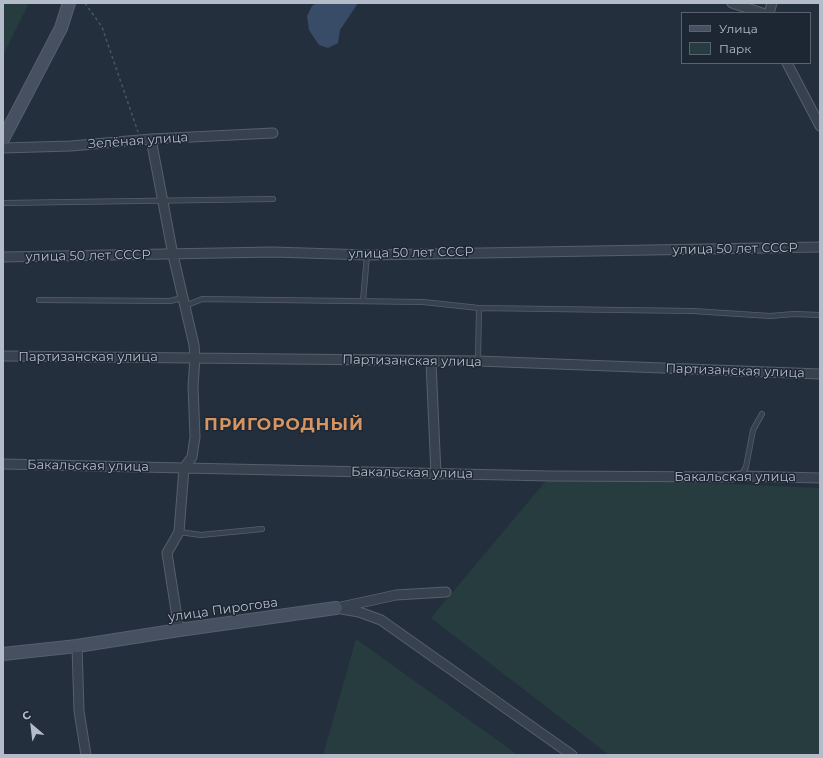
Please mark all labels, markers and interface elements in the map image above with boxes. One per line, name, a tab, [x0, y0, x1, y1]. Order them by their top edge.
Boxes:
legend	[681, 12, 811, 64]
text: Улица	[719, 21, 758, 36]
text: Парк	[719, 41, 751, 56]
street label: Зелёная улица	[87, 130, 189, 152]
street label: улица 50 лет СССР	[672, 240, 798, 258]
street label: улица 50 лет СССР	[348, 244, 474, 262]
street label: улица 50 лет СССР	[25, 247, 151, 265]
street label: Партизанская улица	[18, 349, 158, 365]
street label: Партизанская улица	[342, 352, 482, 370]
street label: Партизанская улица	[665, 361, 805, 381]
district label: ПРИГОРОДНЫЙ	[204, 415, 364, 435]
street label: Бакальская улица	[27, 457, 149, 475]
street label: Бакальская улица	[351, 464, 473, 482]
street label: Бакальская улица	[674, 469, 796, 485]
street label: улица Пирогова	[167, 595, 279, 625]
north arrow	[12, 706, 52, 746]
text: С	[20, 707, 33, 723]

